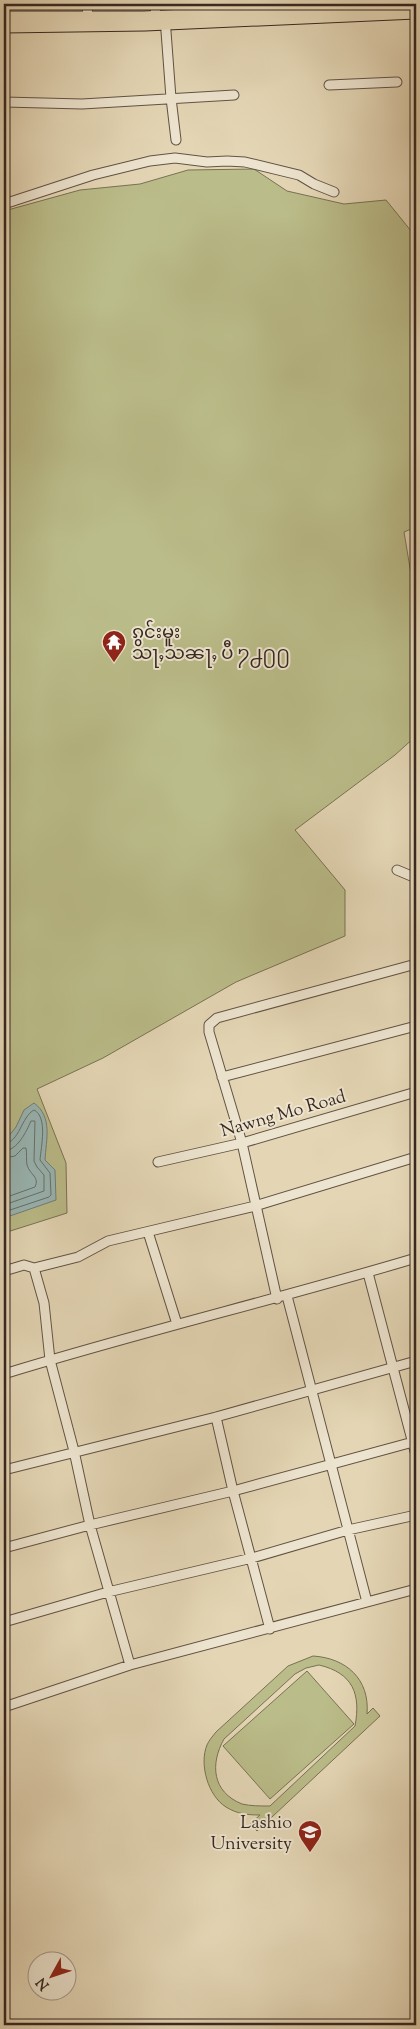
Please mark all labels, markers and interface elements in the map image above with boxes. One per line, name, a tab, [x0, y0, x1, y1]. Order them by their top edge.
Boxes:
place label: ၵွင်းမူး သႃႇသၼႃႇ ပီ ႒႕႐႐	[132, 619, 290, 668]
temple icon: ၵွင်းမူး သႃႇသၼႃႇ ပီ ႒႕႐႐	[101, 629, 127, 663]
street label: Nawng Mo Road	[218, 1085, 349, 1145]
place label: Lashio University	[210, 1811, 292, 1858]
school or university icon: Lashio University	[297, 1819, 323, 1853]
north arrow	[28, 1952, 78, 2002]
text: N	[32, 1972, 55, 1994]

